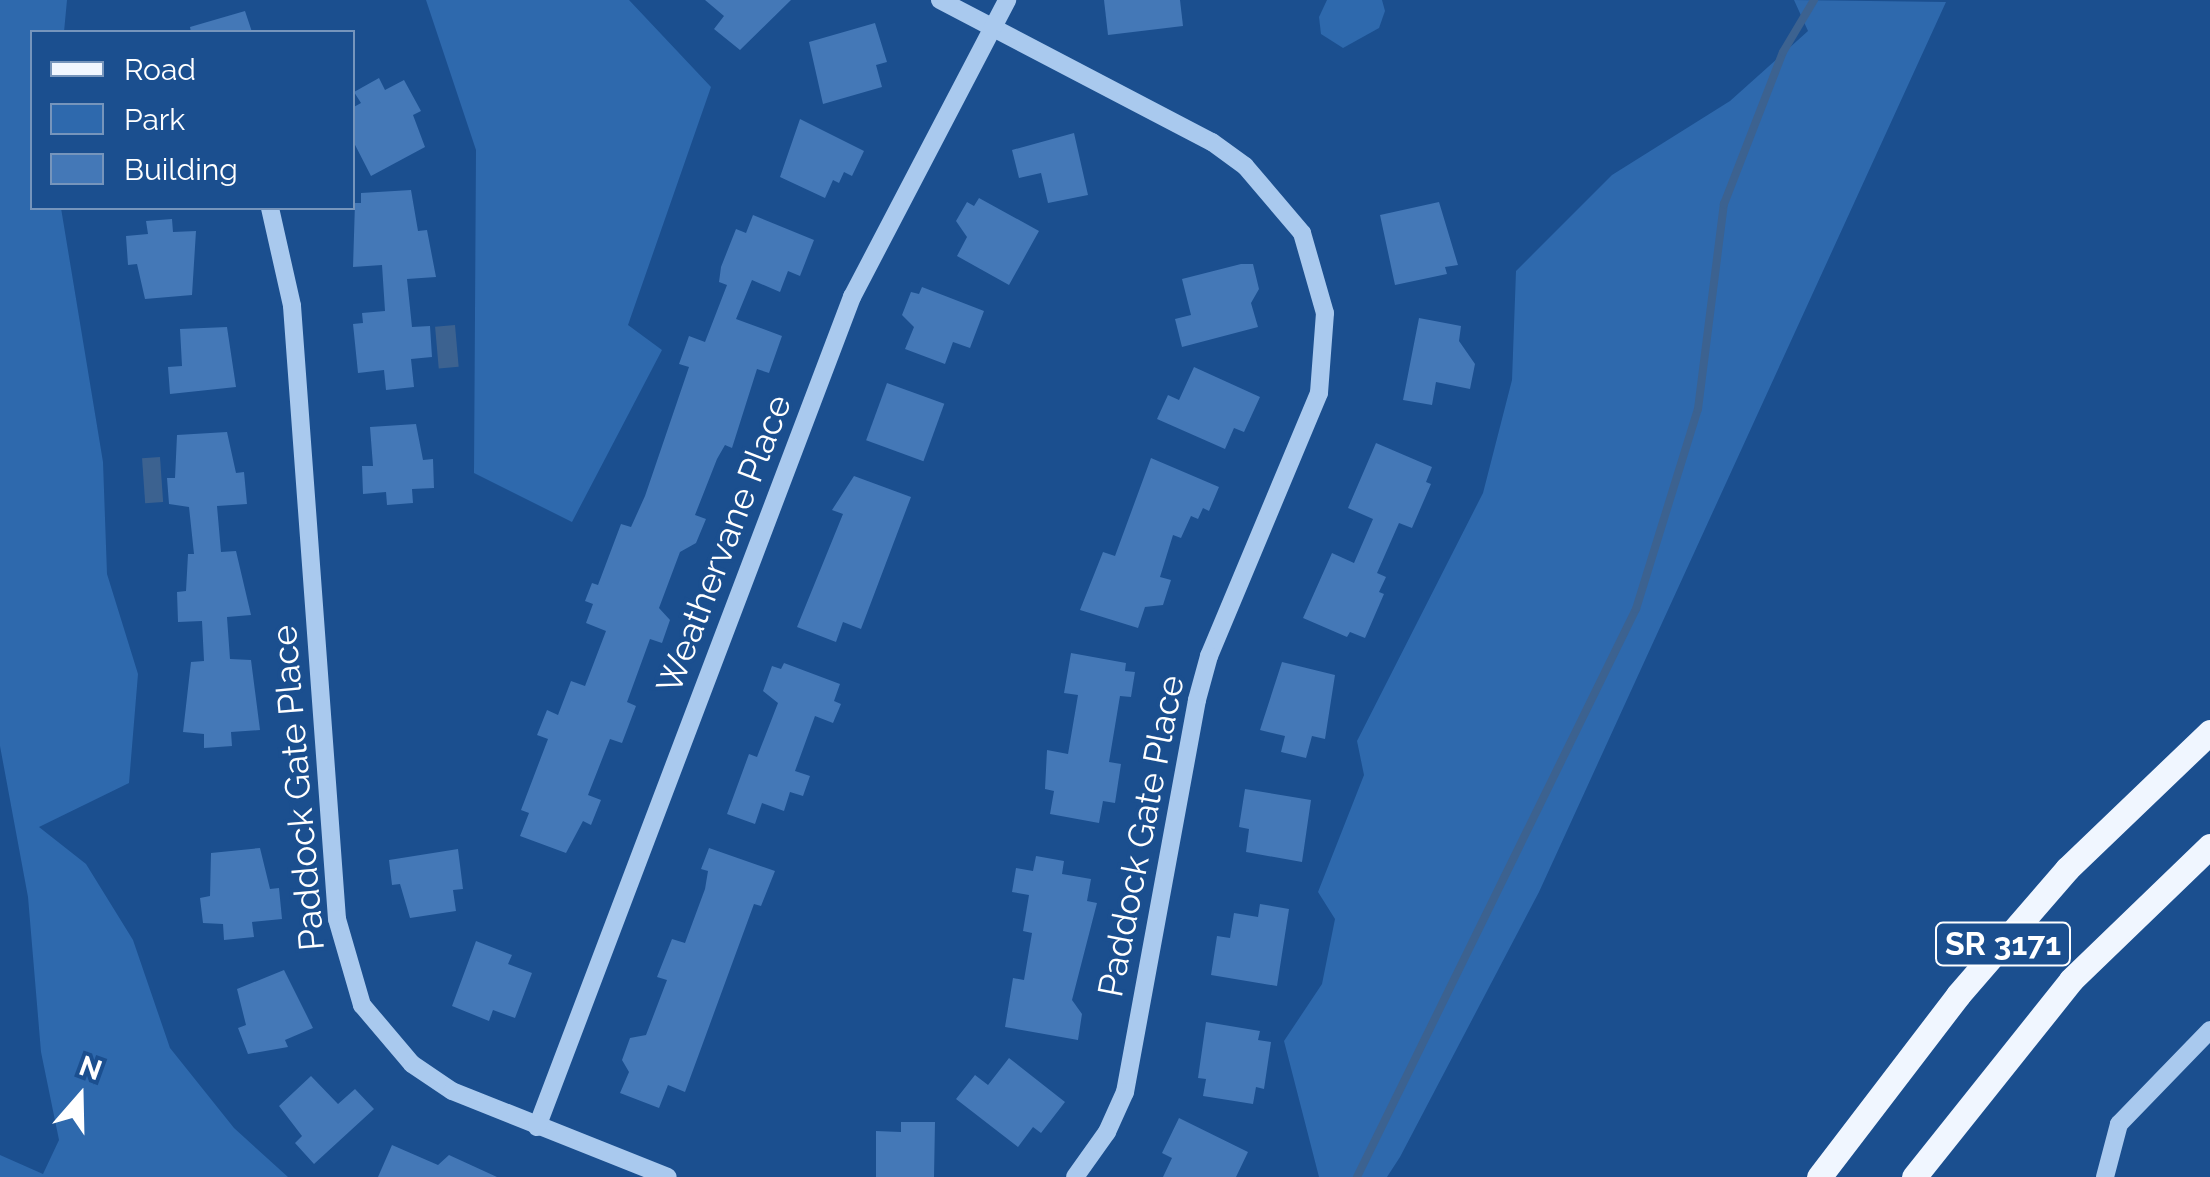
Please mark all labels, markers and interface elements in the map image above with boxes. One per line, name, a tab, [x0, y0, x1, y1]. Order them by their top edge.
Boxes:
legend	[30, 30, 355, 210]
text: Road	[124, 52, 196, 87]
text: Park	[124, 102, 185, 137]
text: Building	[124, 152, 238, 187]
street label: Weathervane Place	[648, 389, 800, 699]
street label: Paddock Gate Place	[263, 624, 333, 952]
street label: Paddock Gate Place	[1089, 672, 1193, 1000]
road number: SR 3171	[1933, 917, 2073, 971]
north arrow	[30, 1047, 130, 1147]
text: N	[75, 1049, 106, 1087]

